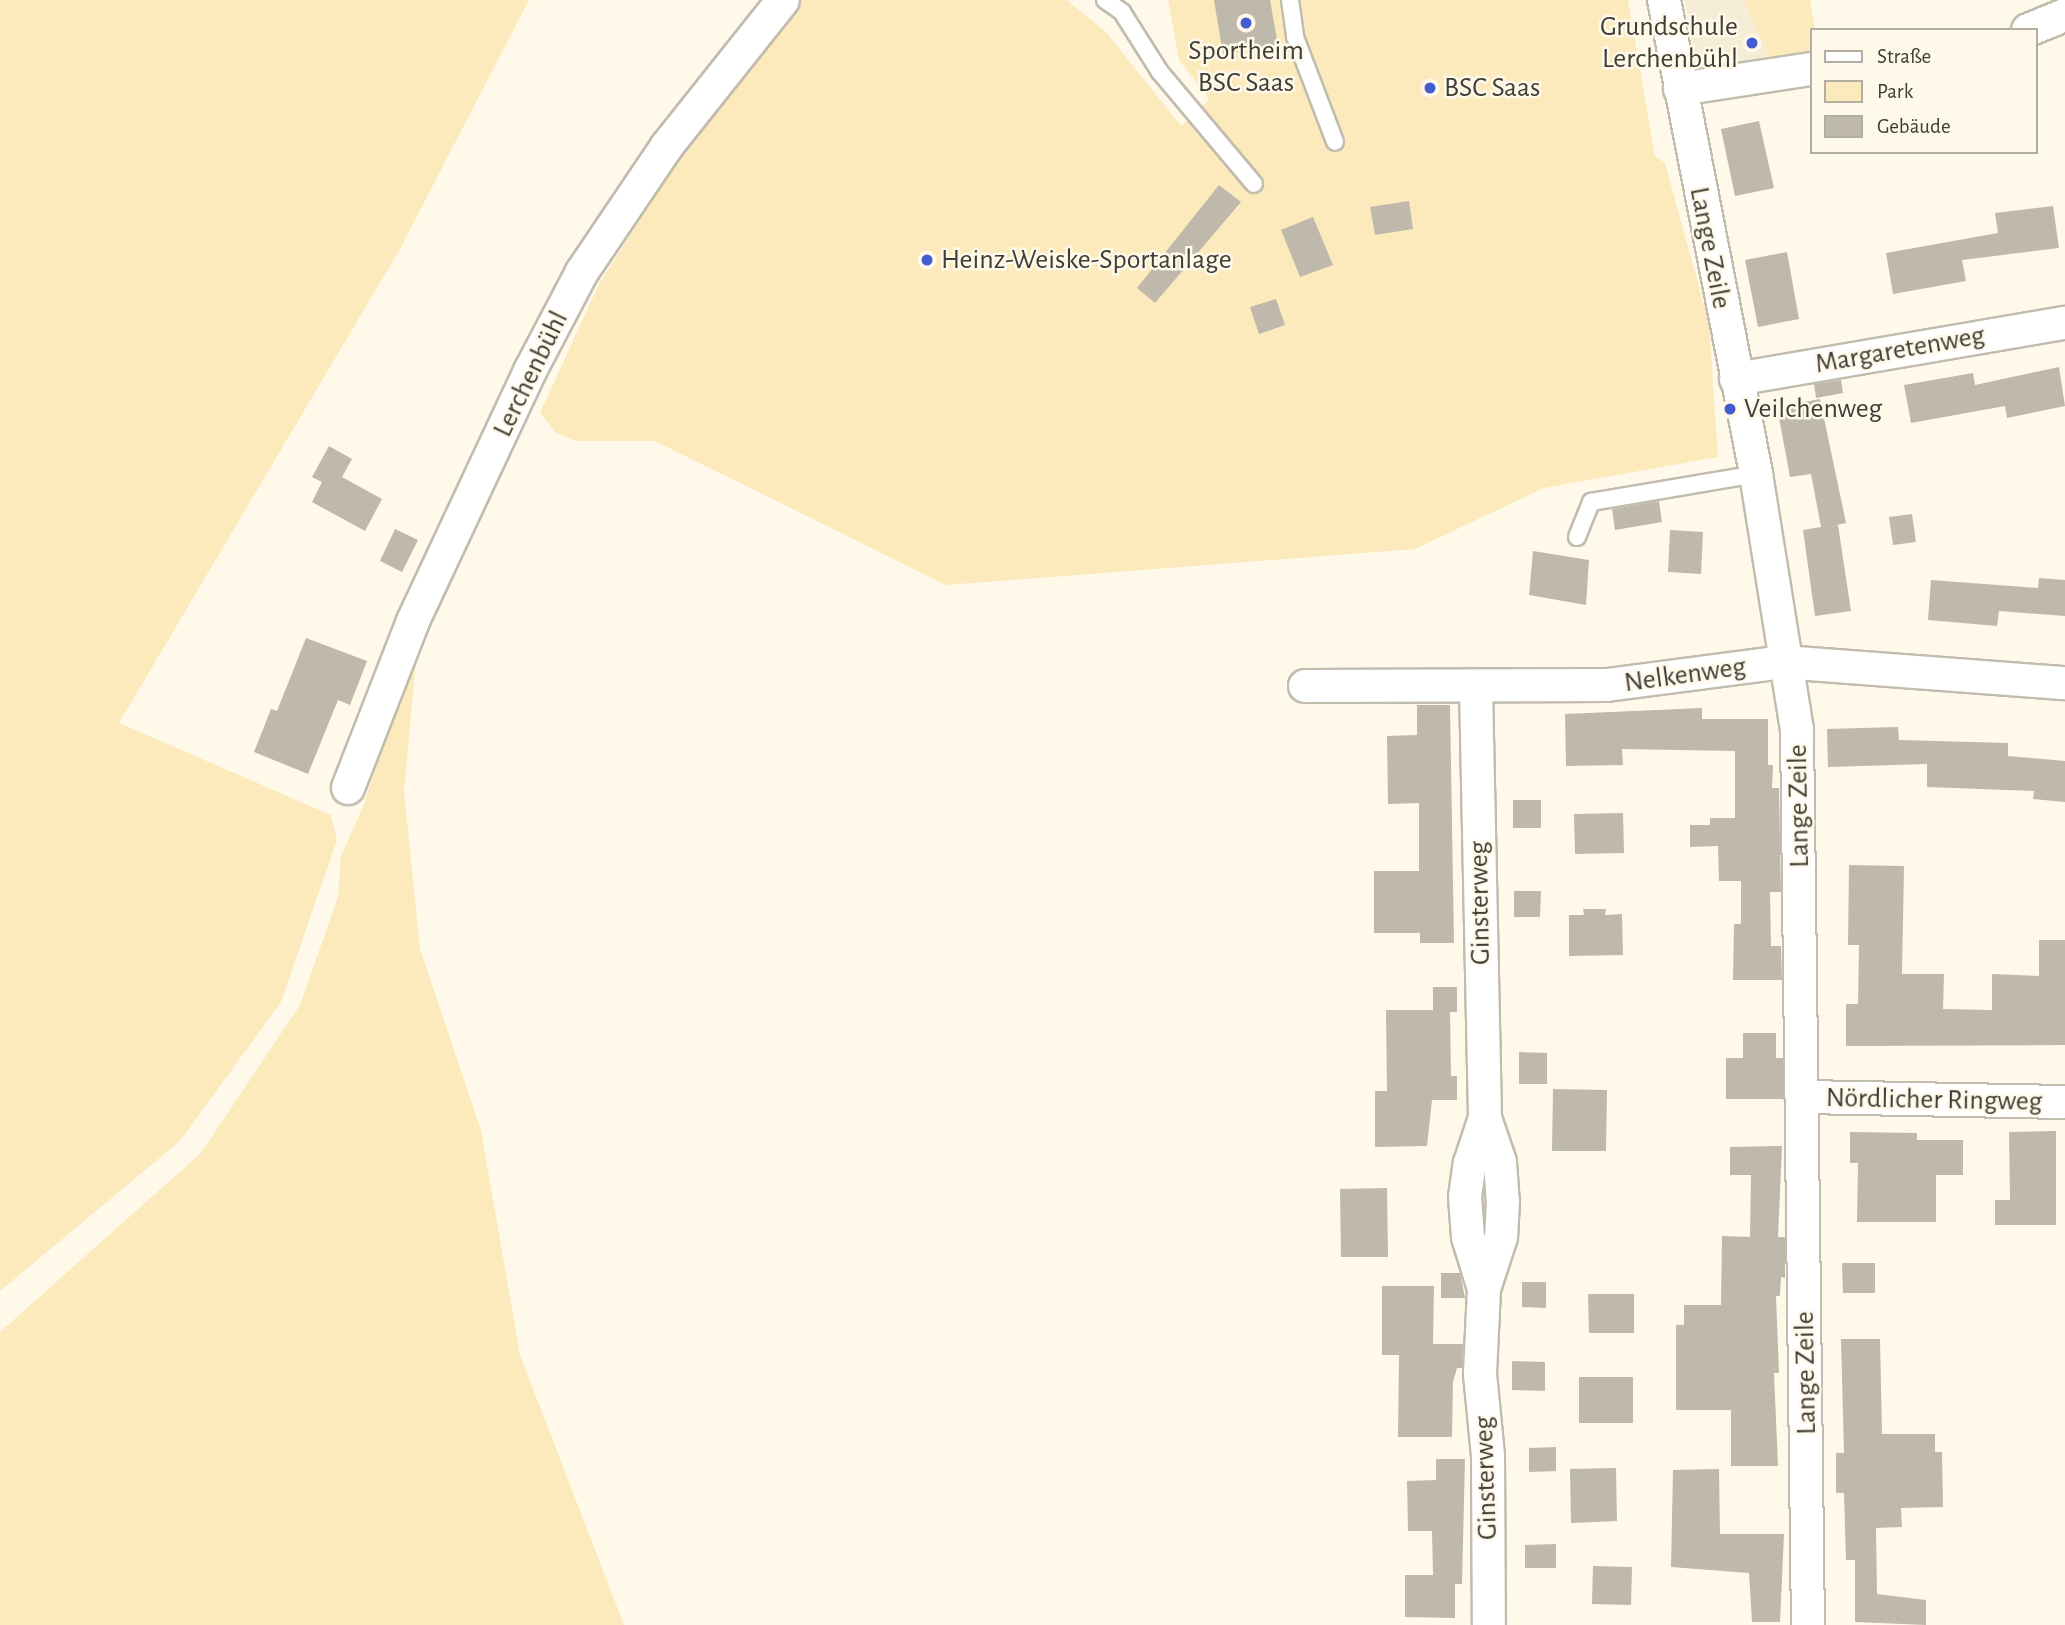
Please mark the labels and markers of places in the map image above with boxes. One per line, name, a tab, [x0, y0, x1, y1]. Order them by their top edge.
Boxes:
place label: Grundschule Lerchenbühl	[1600, 10, 1738, 76]
marker: Sportheim BSC Saas	[1238, 15, 1254, 31]
place label: Sportheim BSC Saas	[1188, 34, 1304, 100]
marker: Grundschule Lerchenbühl	[1744, 35, 1760, 51]
place label: BSC Saas	[1444, 71, 1540, 105]
marker: BSC Saas	[1422, 80, 1438, 96]
place label: Heinz-Weiske-Sportanlage	[941, 243, 1232, 277]
marker: Heinz-Weiske-Sportanlage	[919, 252, 935, 268]
place label: Veilchenweg	[1744, 392, 1882, 426]
marker: Veilchenweg	[1722, 401, 1738, 417]

